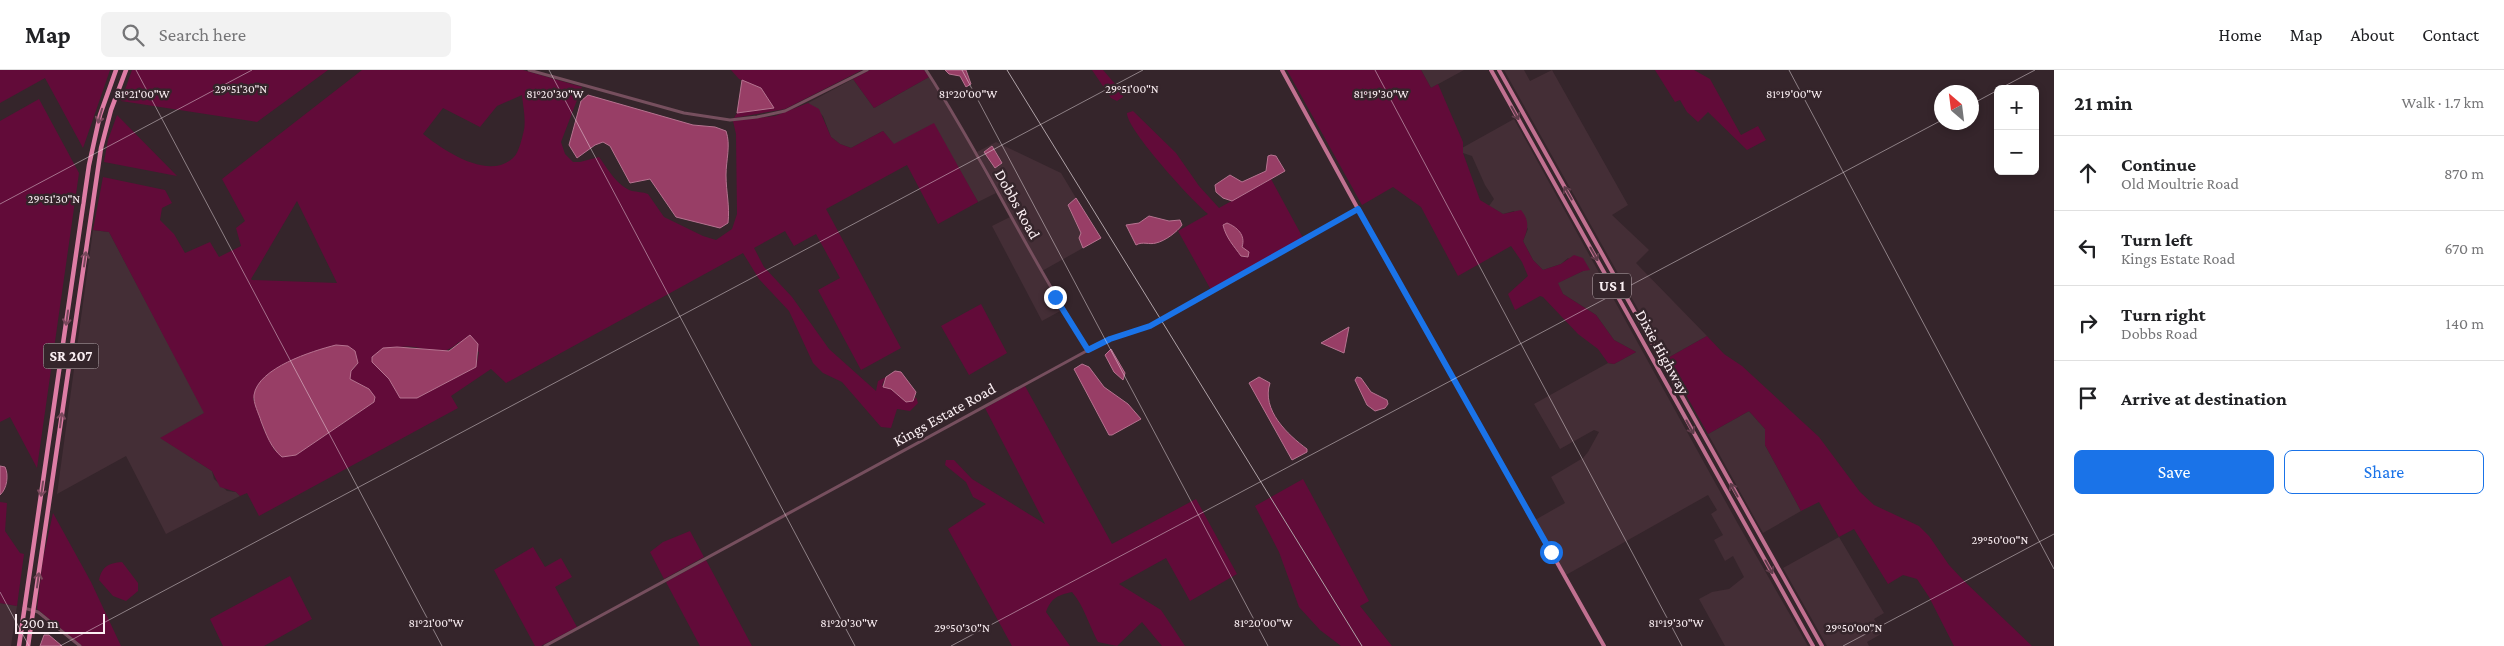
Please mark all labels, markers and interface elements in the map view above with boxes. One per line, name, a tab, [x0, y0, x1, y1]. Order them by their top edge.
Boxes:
search box	[101, 12, 451, 57]
text: Map	[25, 21, 71, 48]
icon: search	[119, 21, 147, 49]
text: Search here	[159, 24, 246, 45]
text: Home	[2219, 25, 2262, 45]
text: Map	[2290, 25, 2322, 45]
text: About	[2350, 25, 2394, 45]
text: Contact	[2422, 25, 2479, 45]
text: 29°51'30"N	[215, 82, 267, 96]
text: 29°51'00"N	[1105, 82, 1159, 96]
north arrow	[1934, 85, 1979, 130]
map controls	[1994, 85, 2039, 175]
button: +	[1994, 85, 2039, 130]
text: 81°21'00"W	[114, 87, 170, 101]
text: 81°20'30"W	[526, 87, 584, 101]
text: 81°20'00"W	[939, 87, 997, 101]
text: 81°19'30"W	[1353, 87, 1409, 101]
text: 81°19'00"W	[1766, 87, 1822, 101]
text: 21 min	[2074, 91, 2133, 115]
text: Walk · 1.7 km	[2402, 94, 2484, 111]
one-way arrow	[1510, 105, 1520, 120]
one-way arrow	[95, 108, 104, 124]
button: −	[1994, 130, 2039, 175]
text: Continue	[2121, 154, 2196, 175]
icon: ahead	[2074, 159, 2102, 187]
text: 870 m	[2444, 165, 2484, 182]
street label: Dobbs Road	[992, 167, 1044, 242]
text: Old Moultrie Road	[2121, 175, 2239, 192]
one-way arrow	[1562, 186, 1572, 200]
text: 29°51'30"N	[28, 192, 80, 206]
text: Turn left	[2121, 229, 2193, 250]
icon: left	[2074, 234, 2102, 262]
text: 670 m	[2444, 240, 2484, 257]
one-way arrow	[1589, 247, 1599, 262]
text: Kings Estate Road	[2121, 250, 2235, 267]
one-way arrow	[80, 251, 90, 267]
road number: US 1	[1593, 274, 1631, 298]
route end	[1044, 286, 1067, 309]
text: Turn right	[2121, 304, 2206, 325]
street label: Dixie Highway	[1631, 307, 1693, 398]
one-way arrow	[62, 309, 72, 325]
icon: right	[2074, 309, 2102, 337]
text: 140 m	[2446, 315, 2484, 332]
text: Dobbs Road	[2121, 325, 2198, 342]
road number: SR 207	[44, 344, 98, 368]
street label: Kings Estate Road	[890, 379, 999, 450]
icon: arrive	[2074, 384, 2102, 412]
text: Arrive at destination	[2121, 388, 2287, 409]
one-way arrow	[57, 412, 67, 428]
one-way arrow	[1686, 419, 1696, 433]
button: Save	[2074, 450, 2274, 494]
button: Share	[2284, 450, 2484, 494]
one-way arrow	[36, 481, 46, 497]
one-way arrow	[1729, 483, 1739, 498]
text: 29°50'00"N	[1972, 533, 2028, 547]
route start	[1540, 541, 1563, 564]
one-way arrow	[1764, 560, 1774, 575]
one-way arrow	[33, 573, 43, 589]
scale bar	[15, 611, 105, 634]
text: 200 m	[22, 615, 58, 631]
text: 81°21'00"W	[408, 616, 464, 630]
text: 81°20'30"W	[820, 616, 878, 630]
text: 81°20'00"W	[1234, 616, 1292, 630]
text: 81°19'30"W	[1648, 616, 1704, 630]
text: 29°50'30"N	[934, 621, 990, 635]
text: 29°50'00"N	[1826, 621, 1882, 635]

